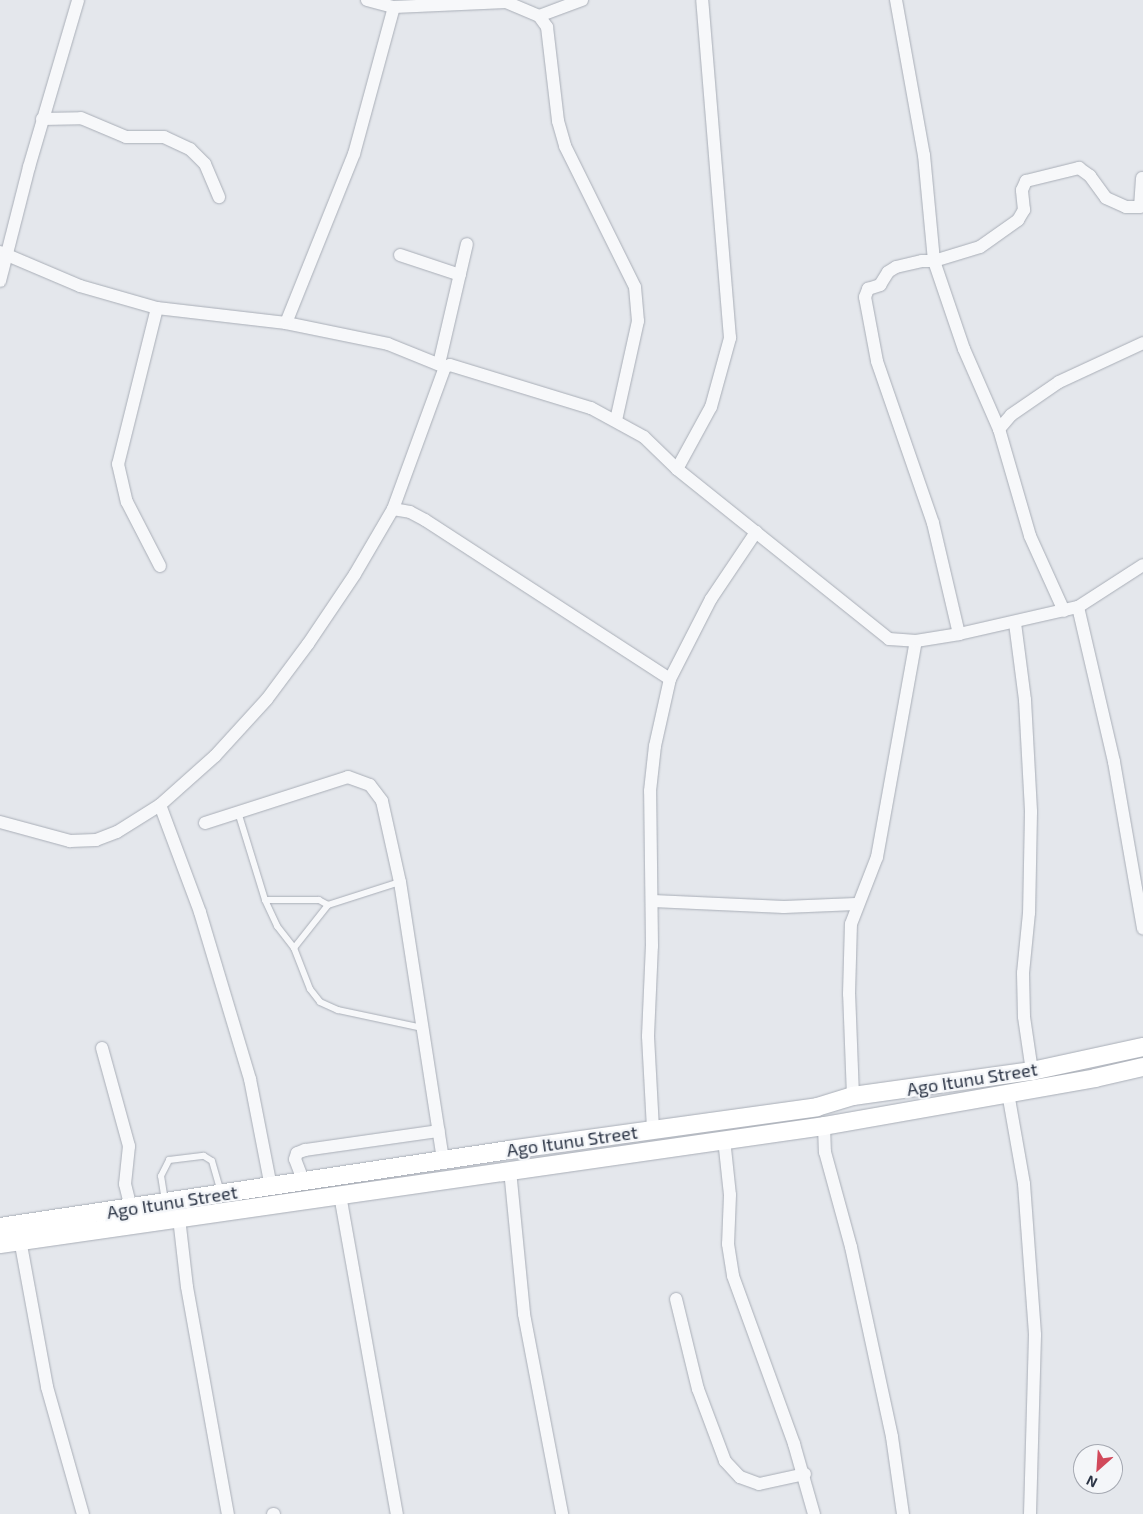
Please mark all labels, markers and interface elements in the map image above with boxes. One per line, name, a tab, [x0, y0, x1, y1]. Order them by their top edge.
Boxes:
street label: Ago Itunu Street	[905, 1058, 1039, 1100]
street label: Ago Itunu Street	[505, 1121, 639, 1161]
street label: Ago Itunu Street	[105, 1181, 239, 1223]
north arrow	[1073, 1444, 1123, 1494]
text: N	[1083, 1472, 1100, 1492]

